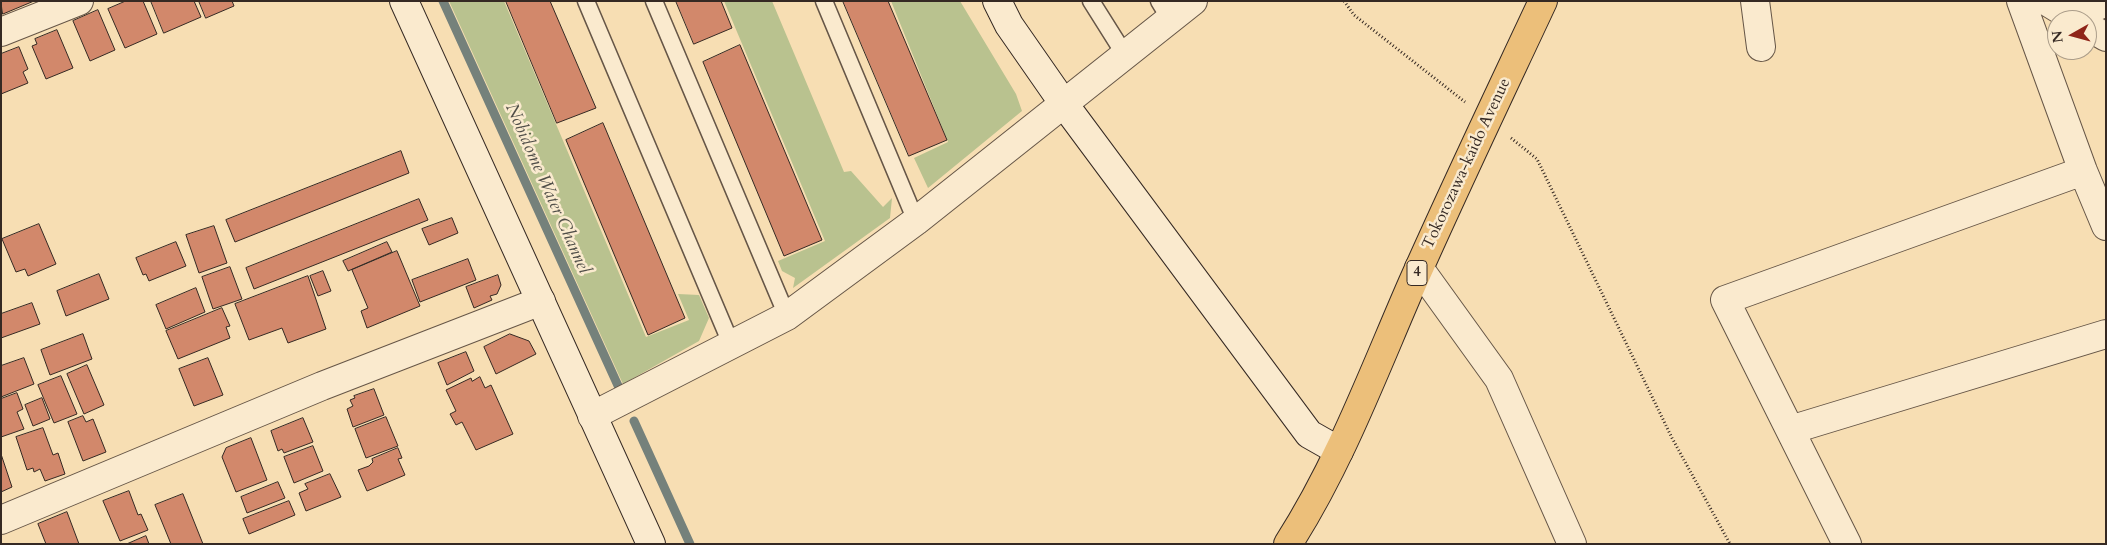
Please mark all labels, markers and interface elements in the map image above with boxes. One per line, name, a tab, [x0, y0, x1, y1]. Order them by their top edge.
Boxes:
north arrow	[2047, 10, 2097, 60]
text: N	[2047, 30, 2068, 44]
street label: Tokorozawa-kaido Avenue	[1419, 76, 1515, 252]
water label: Nobidome Water Channel	[500, 100, 594, 278]
road number: 4	[1407, 260, 1427, 286]

